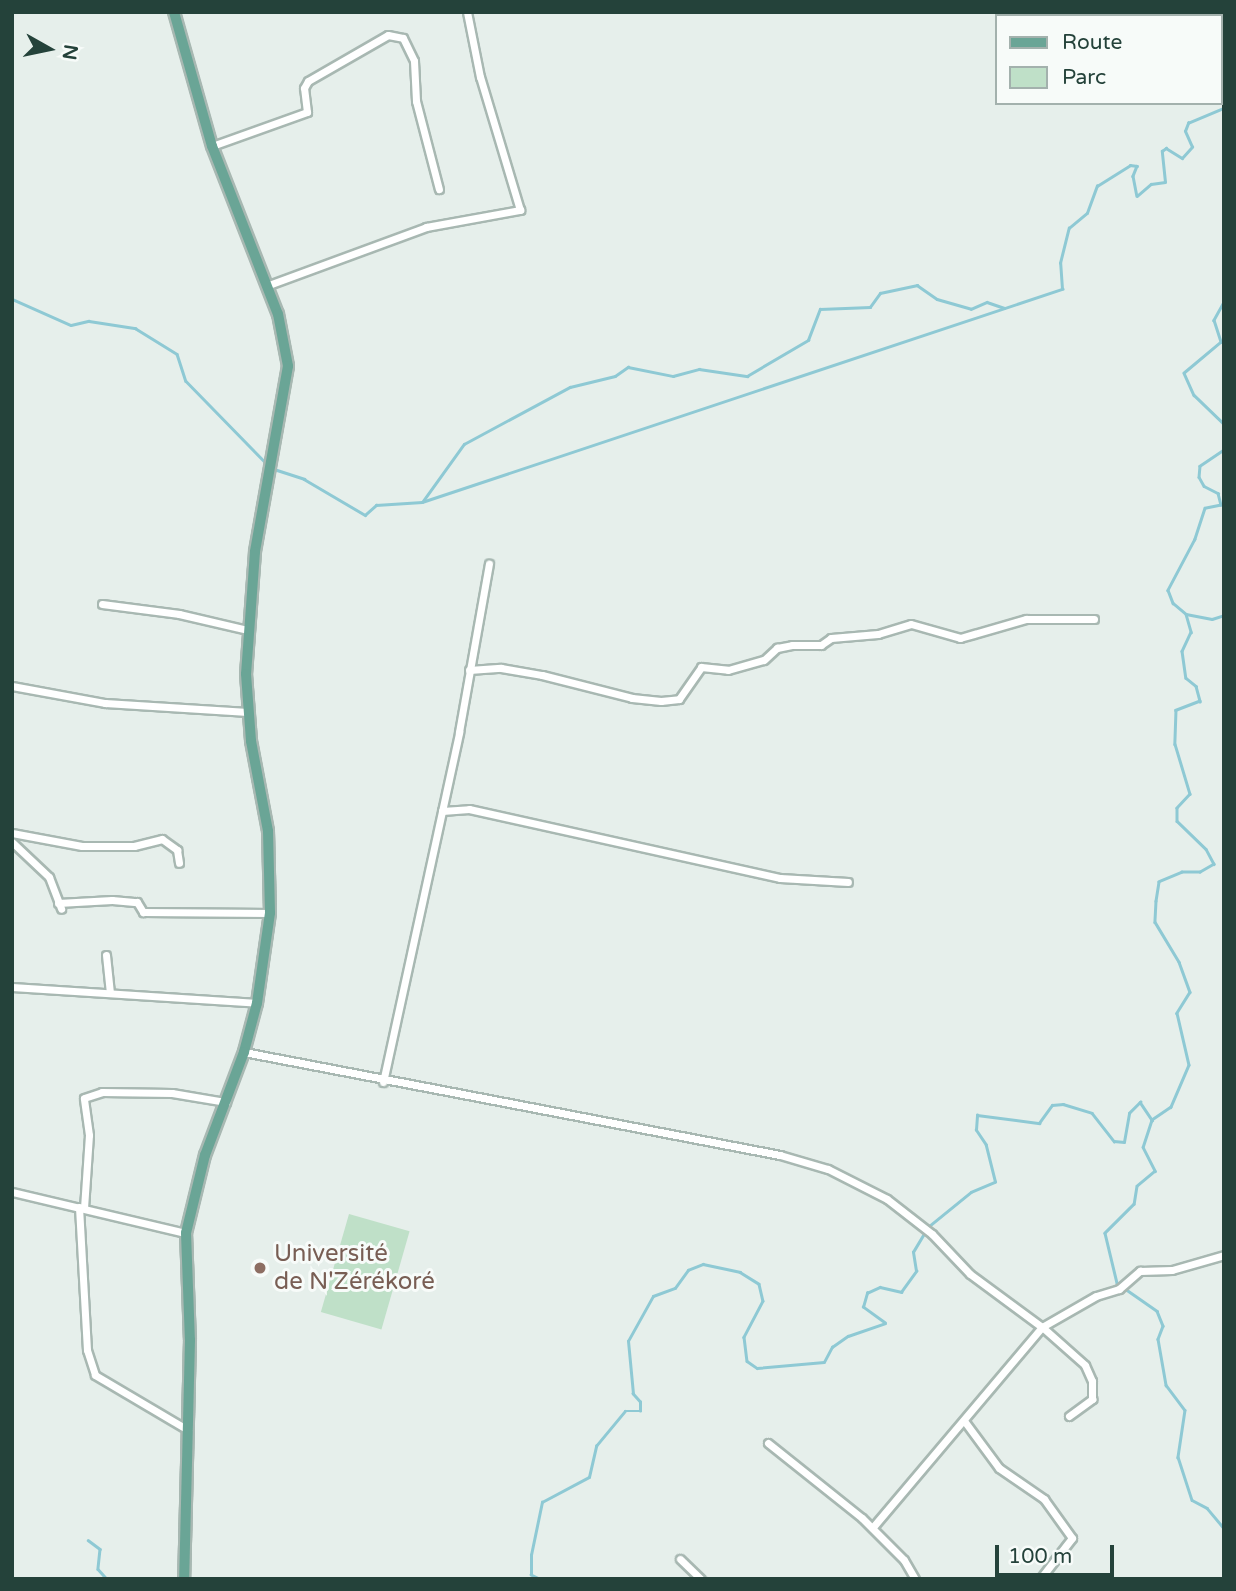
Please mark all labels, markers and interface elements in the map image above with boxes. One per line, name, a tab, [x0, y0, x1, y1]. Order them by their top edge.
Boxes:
north arrow	[14, 14, 84, 84]
legend	[995, 14, 1222, 105]
text: Route	[1062, 30, 1122, 55]
text: N	[58, 43, 82, 62]
text: Parc	[1062, 65, 1106, 90]
place label: Université de N'Zérékoré	[274, 1240, 435, 1296]
marker: Université de N'Zérékoré	[252, 1260, 268, 1276]
scale bar	[998, 1532, 1117, 1576]
text: 100 m	[1008, 1544, 1072, 1569]

